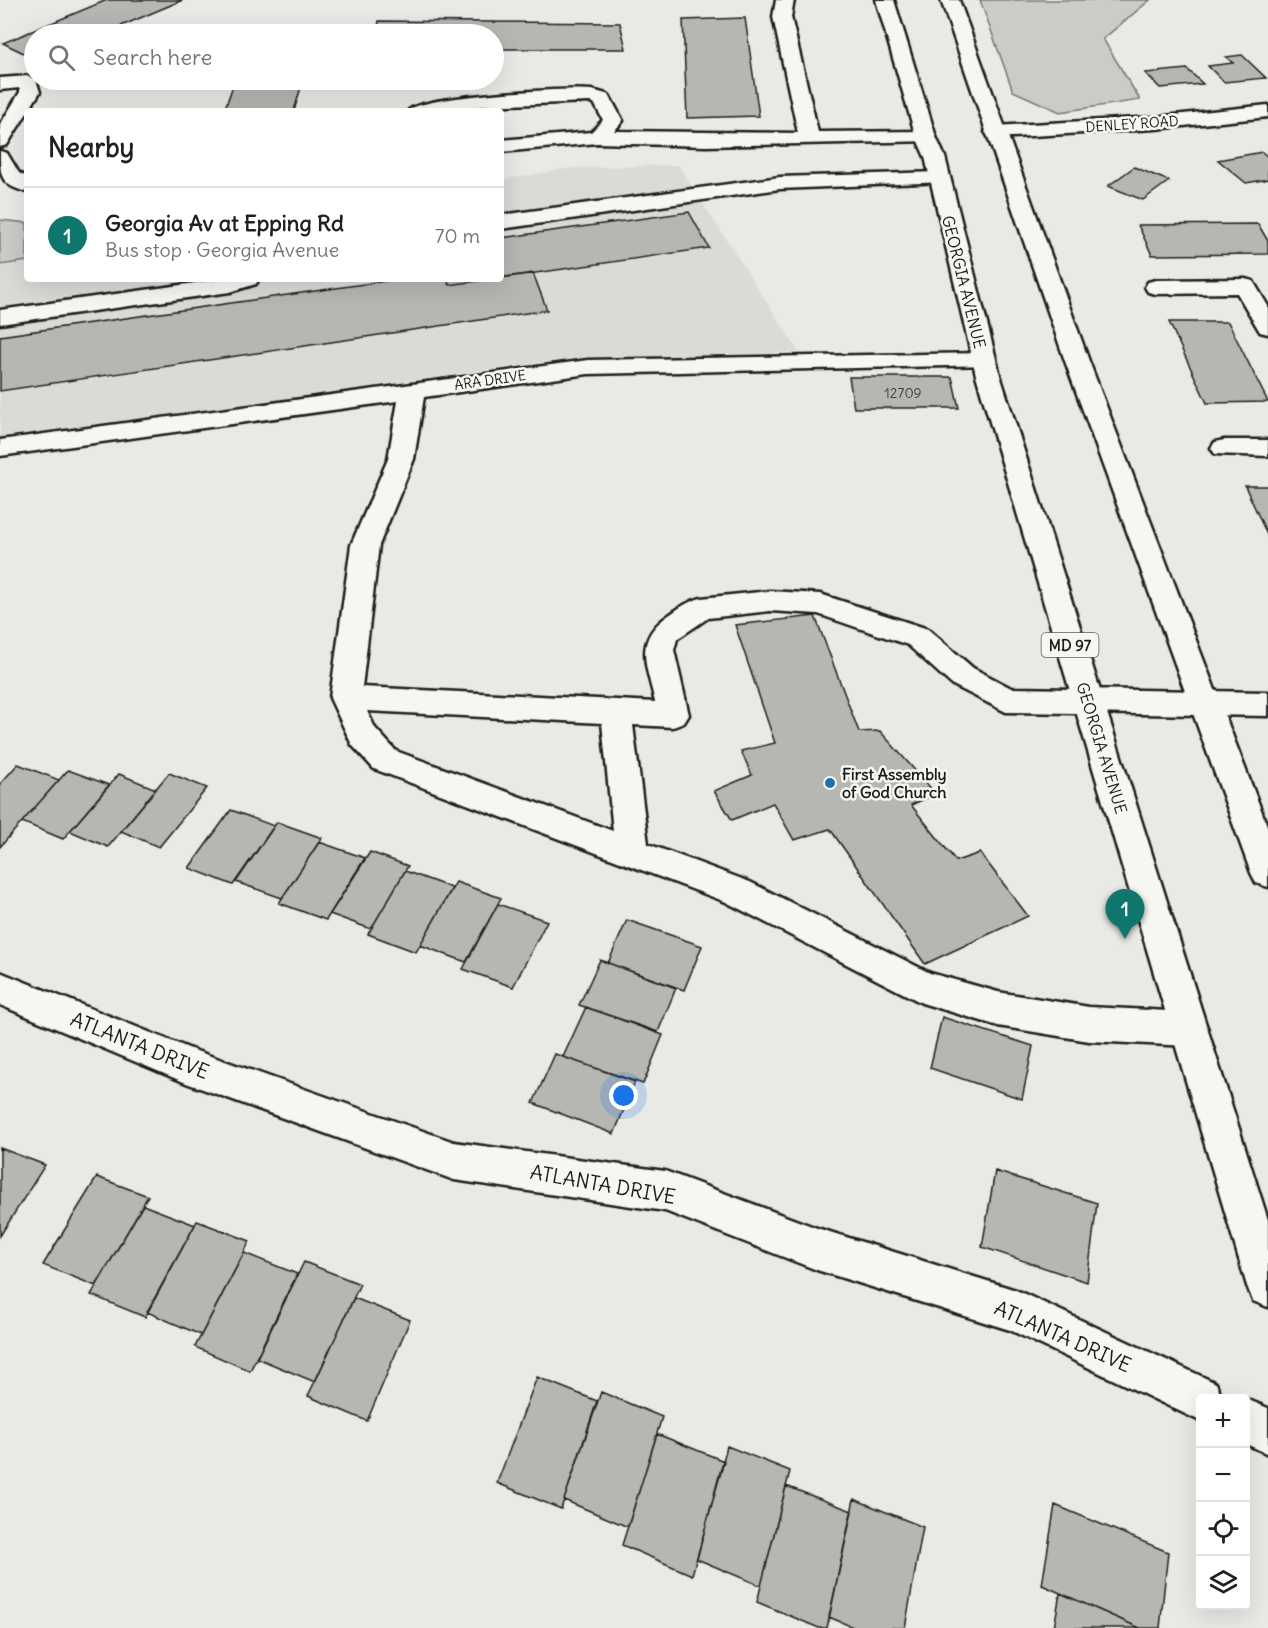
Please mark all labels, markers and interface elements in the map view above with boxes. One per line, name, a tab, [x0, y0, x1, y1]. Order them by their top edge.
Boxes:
search box	[24, 24, 504, 90]
icon: search	[45, 41, 78, 74]
text: Search here	[93, 43, 212, 71]
street label: DENLEY ROAD	[1085, 112, 1179, 136]
text: Nearby	[48, 131, 134, 164]
text: Georgia Av at Epping Rd	[105, 209, 344, 237]
street label: GEORGIA AVENUE	[938, 213, 990, 351]
text: 1	[64, 223, 71, 248]
text: 70 m	[435, 223, 480, 248]
text: Bus stop · Georgia Avenue	[105, 237, 339, 262]
street label: ARA DRIVE	[453, 366, 527, 394]
house number: 12709	[884, 384, 922, 402]
road number: MD 97	[1042, 633, 1098, 657]
street label: GEORGIA AVENUE	[1072, 680, 1132, 816]
place label: First Assembly of God Church	[842, 764, 947, 802]
marker: First Assembly of God Church	[823, 776, 837, 790]
pin: 1	[1106, 890, 1144, 939]
street label: ATLANTA DRIVE	[67, 1006, 213, 1084]
your location	[609, 1081, 638, 1110]
street label: ATLANTA DRIVE	[528, 1159, 678, 1209]
street label: ATLANTA DRIVE	[991, 1295, 1135, 1377]
map controls	[1196, 1394, 1250, 1610]
button: +	[1196, 1394, 1250, 1448]
button: −	[1196, 1448, 1250, 1502]
button: locate	[1196, 1502, 1250, 1556]
button: layers	[1196, 1556, 1250, 1610]

